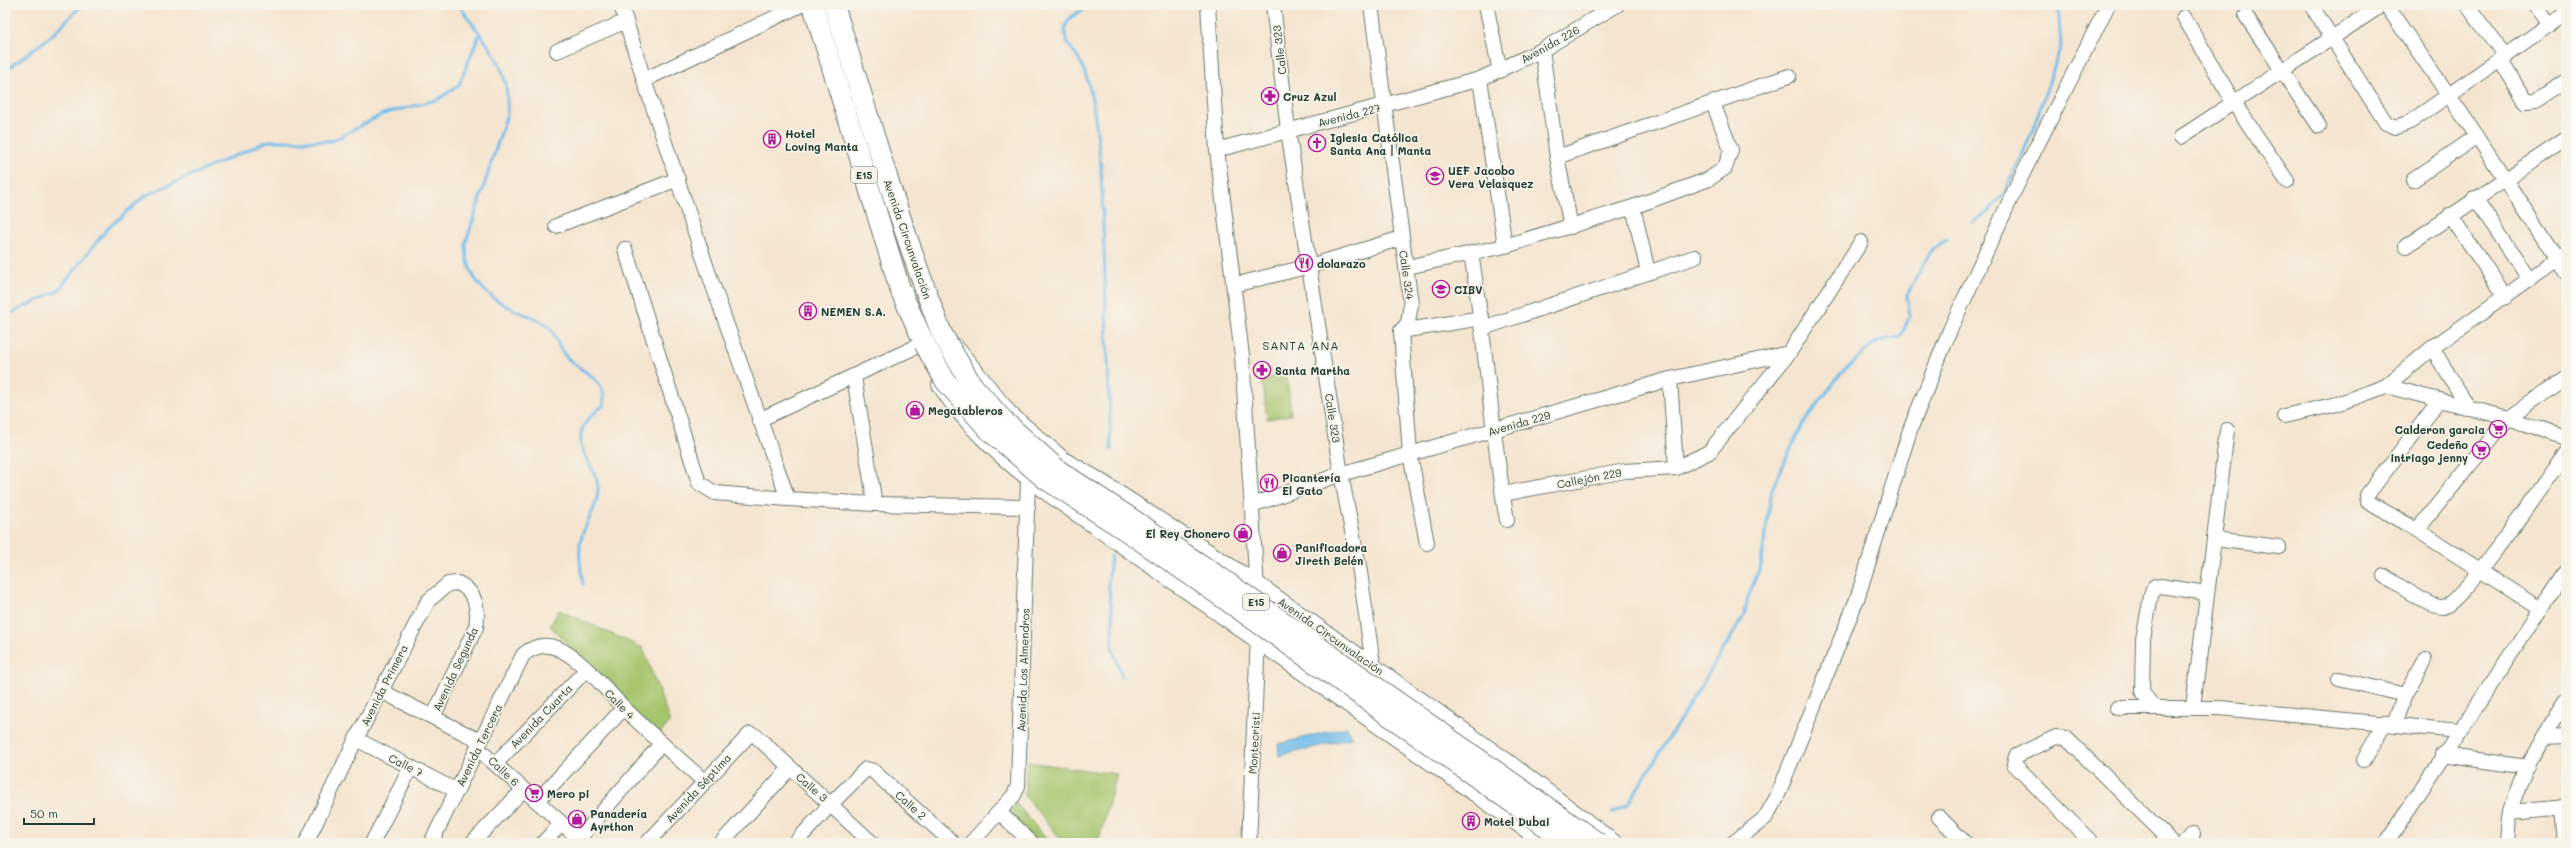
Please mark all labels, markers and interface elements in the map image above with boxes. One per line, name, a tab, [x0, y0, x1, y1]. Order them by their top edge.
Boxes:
street label: Avenida 226	[1518, 22, 1582, 66]
street label: Calle 323	[1268, 24, 1289, 76]
pharmacy icon: Cruz Azul	[1260, 86, 1280, 106]
place label: Cruz Azul	[1283, 89, 1337, 104]
street label: Avenida 227	[1316, 100, 1382, 130]
place label: Hotel Loving Manta	[785, 126, 858, 154]
building icon: Hotel Loving Manta	[762, 129, 782, 149]
place label: Iglesia Católica Santa Ana | Manta	[1330, 130, 1432, 158]
church icon: Iglesia Católica Santa Ana | Manta	[1307, 133, 1327, 153]
place label: UEF Jacobo Vera Velasquez	[1448, 163, 1534, 191]
school or university icon: UEF Jacobo Vera Velasquez	[1425, 166, 1445, 186]
road number: E15	[851, 167, 877, 183]
street label: Avenida Circunvalación	[880, 177, 936, 301]
street label: Calle 324	[1396, 249, 1418, 301]
restaurant icon: dolarazo	[1294, 253, 1314, 273]
place label: dolarazo	[1317, 256, 1366, 271]
school or university icon: CIBV	[1431, 279, 1451, 299]
place label: CIBV	[1454, 282, 1482, 297]
building icon: NEMEN S.A.	[798, 301, 818, 321]
place label: NEMEN S.A.	[821, 304, 886, 319]
district label: SANTA ANA	[1262, 337, 1340, 353]
pharmacy icon: Santa Martha	[1252, 360, 1272, 380]
place label: Santa Martha	[1275, 363, 1350, 378]
street label: Calle 323	[1322, 392, 1344, 444]
shop icon: Megatableros	[905, 400, 925, 420]
place label: Megatableros	[928, 403, 1003, 418]
street label: Avenida 229	[1486, 407, 1553, 439]
supermarket icon: Calderon garcia	[2488, 419, 2508, 439]
place label: Calderon garcia	[2395, 422, 2485, 437]
place label: Cedeño intriago jenny	[2390, 437, 2468, 465]
supermarket icon: Cedeño intriago jenny	[2471, 440, 2491, 460]
street label: Callejón 229	[1555, 464, 1623, 492]
place label: Picantería El Gato	[1282, 470, 1341, 498]
restaurant icon: Picantería El Gato	[1259, 473, 1279, 493]
shop icon: El Rey Chonero	[1233, 523, 1253, 543]
place label: El Rey Chonero	[1145, 526, 1230, 541]
place label: Panificadora Jireth Belén	[1295, 540, 1367, 568]
shop icon: Panificadora Jireth Belén	[1272, 543, 1292, 563]
road number: E15	[1243, 594, 1269, 610]
street label: Avenida Circunvalación	[1275, 594, 1387, 678]
street label: Avenida Los Almendros	[1013, 608, 1033, 732]
street label: Avenida Segunda	[429, 624, 481, 714]
street label: Avenida Primera	[357, 642, 411, 728]
street label: Avenida Cuarta	[506, 681, 576, 751]
street label: Calle 4	[602, 686, 639, 723]
street label: Avenida Tercera	[453, 701, 506, 789]
street label: Montecristi	[1245, 712, 1263, 774]
street label: Calle 7	[386, 750, 426, 780]
street label: Avenida Séptima	[662, 750, 734, 826]
street label: Calle 6	[485, 753, 523, 789]
street label: Calle 3	[793, 769, 831, 805]
supermarket icon: Mero pi	[524, 783, 544, 803]
place label: Mero pi	[547, 786, 589, 801]
street label: Calle 2	[892, 787, 930, 823]
scale bar	[24, 800, 94, 826]
text: 50 m	[30, 805, 58, 821]
place label: Panadería Ayrthon	[590, 806, 647, 834]
shop icon: Panadería Ayrthon	[567, 809, 587, 829]
building icon: Motel Dubai	[1461, 811, 1481, 831]
place label: Motel Dubai	[1484, 814, 1550, 829]

